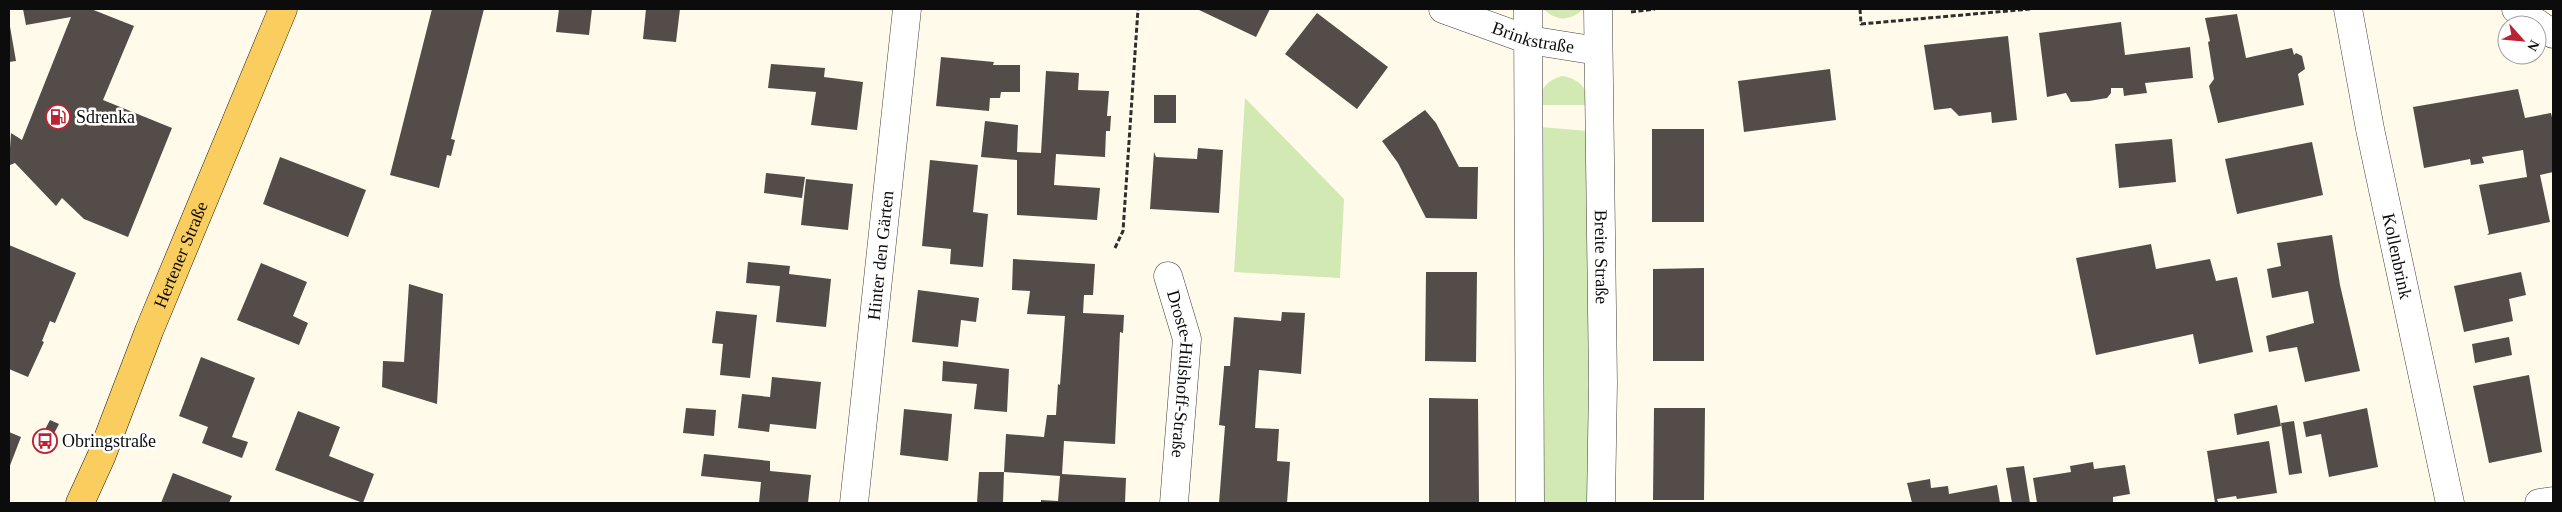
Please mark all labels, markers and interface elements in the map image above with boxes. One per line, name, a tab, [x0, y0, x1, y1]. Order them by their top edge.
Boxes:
north arrow	[2497, 15, 2547, 65]
street label: Brinkstraße	[1489, 18, 1576, 57]
text: N	[2524, 38, 2542, 54]
fuel station icon: Sdrenka	[45, 104, 71, 130]
place label: Sdrenka	[76, 107, 135, 127]
street label: Hinter den Gärten	[864, 190, 897, 321]
street label: Hertener Straße	[150, 198, 212, 311]
street label: Breite Straße	[1591, 210, 1612, 304]
street label: Kollenbrink	[2378, 211, 2416, 301]
street label: Droste-Hülshoff-Straße	[1163, 288, 1197, 458]
bus stop icon: Obringstraße	[32, 428, 58, 454]
place label: Obringstraße	[62, 431, 156, 451]

